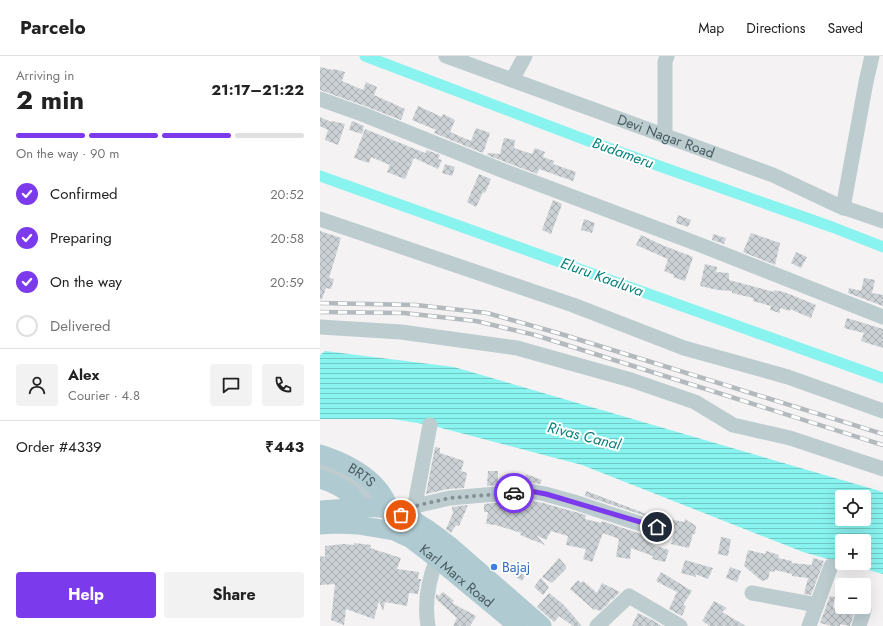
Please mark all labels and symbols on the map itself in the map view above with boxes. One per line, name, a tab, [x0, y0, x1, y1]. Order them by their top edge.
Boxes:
street label: Devi Nagar Road	[615, 109, 717, 163]
water label: Budameru	[589, 132, 657, 174]
water label: Eluru Kaaluva	[558, 252, 647, 302]
water label: Rivas Canal	[545, 416, 623, 456]
street label: BRTS	[345, 458, 381, 492]
courier	[494, 473, 534, 513]
pin	[384, 498, 418, 532]
pin	[640, 510, 674, 544]
street label: Karl Marx Road	[416, 539, 498, 612]
place label: Bajaj	[502, 557, 530, 577]
marker: Bajaj	[489, 562, 499, 572]

